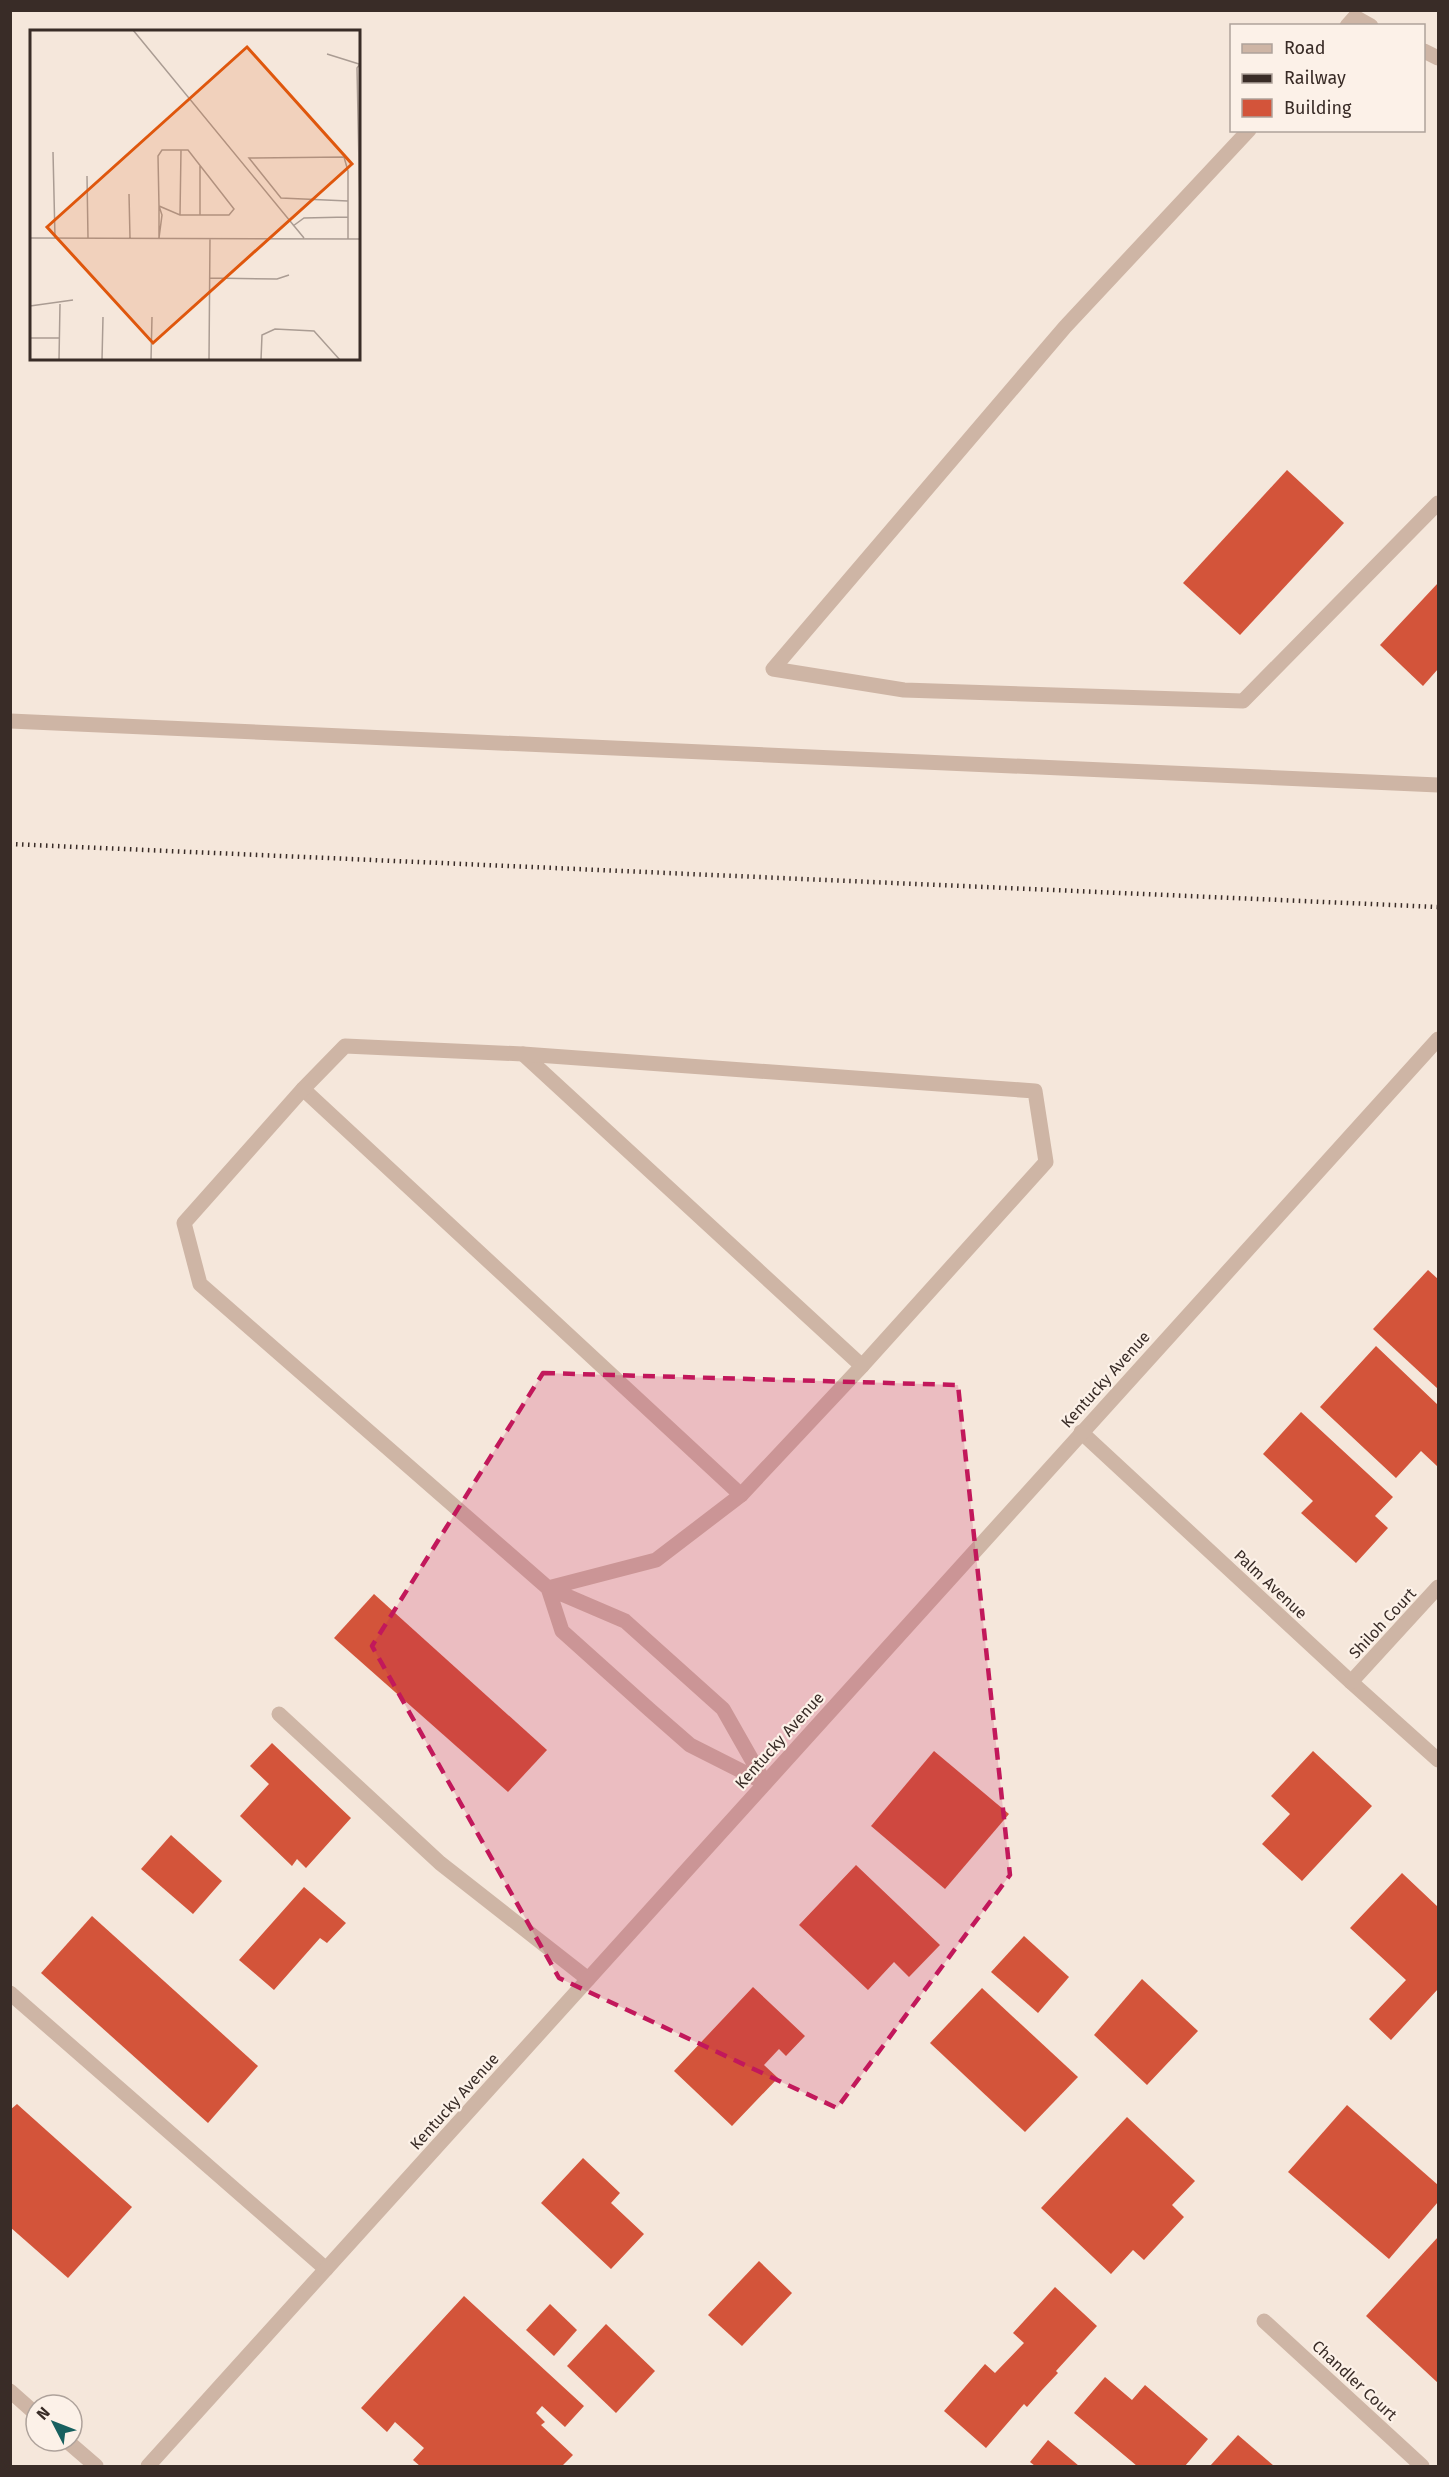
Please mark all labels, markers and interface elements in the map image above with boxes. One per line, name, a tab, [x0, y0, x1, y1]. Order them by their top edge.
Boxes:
legend	[1230, 24, 1425, 132]
inset map	[30, 30, 360, 360]
text: Road	[1284, 37, 1326, 59]
text: Railway	[1284, 67, 1346, 89]
text: Building	[1284, 97, 1352, 119]
street label: Kentucky Avenue	[1057, 1327, 1154, 1432]
street label: Palm Avenue	[1230, 1546, 1311, 1623]
street label: Shiloh Court	[1345, 1584, 1420, 1663]
street label: Kentucky Avenue	[731, 1688, 828, 1793]
street label: Kentucky Avenue	[406, 2049, 503, 2154]
street label: Chandler Court	[1308, 2336, 1401, 2425]
north arrow	[24, 2393, 84, 2453]
text: N	[33, 2403, 54, 2424]

